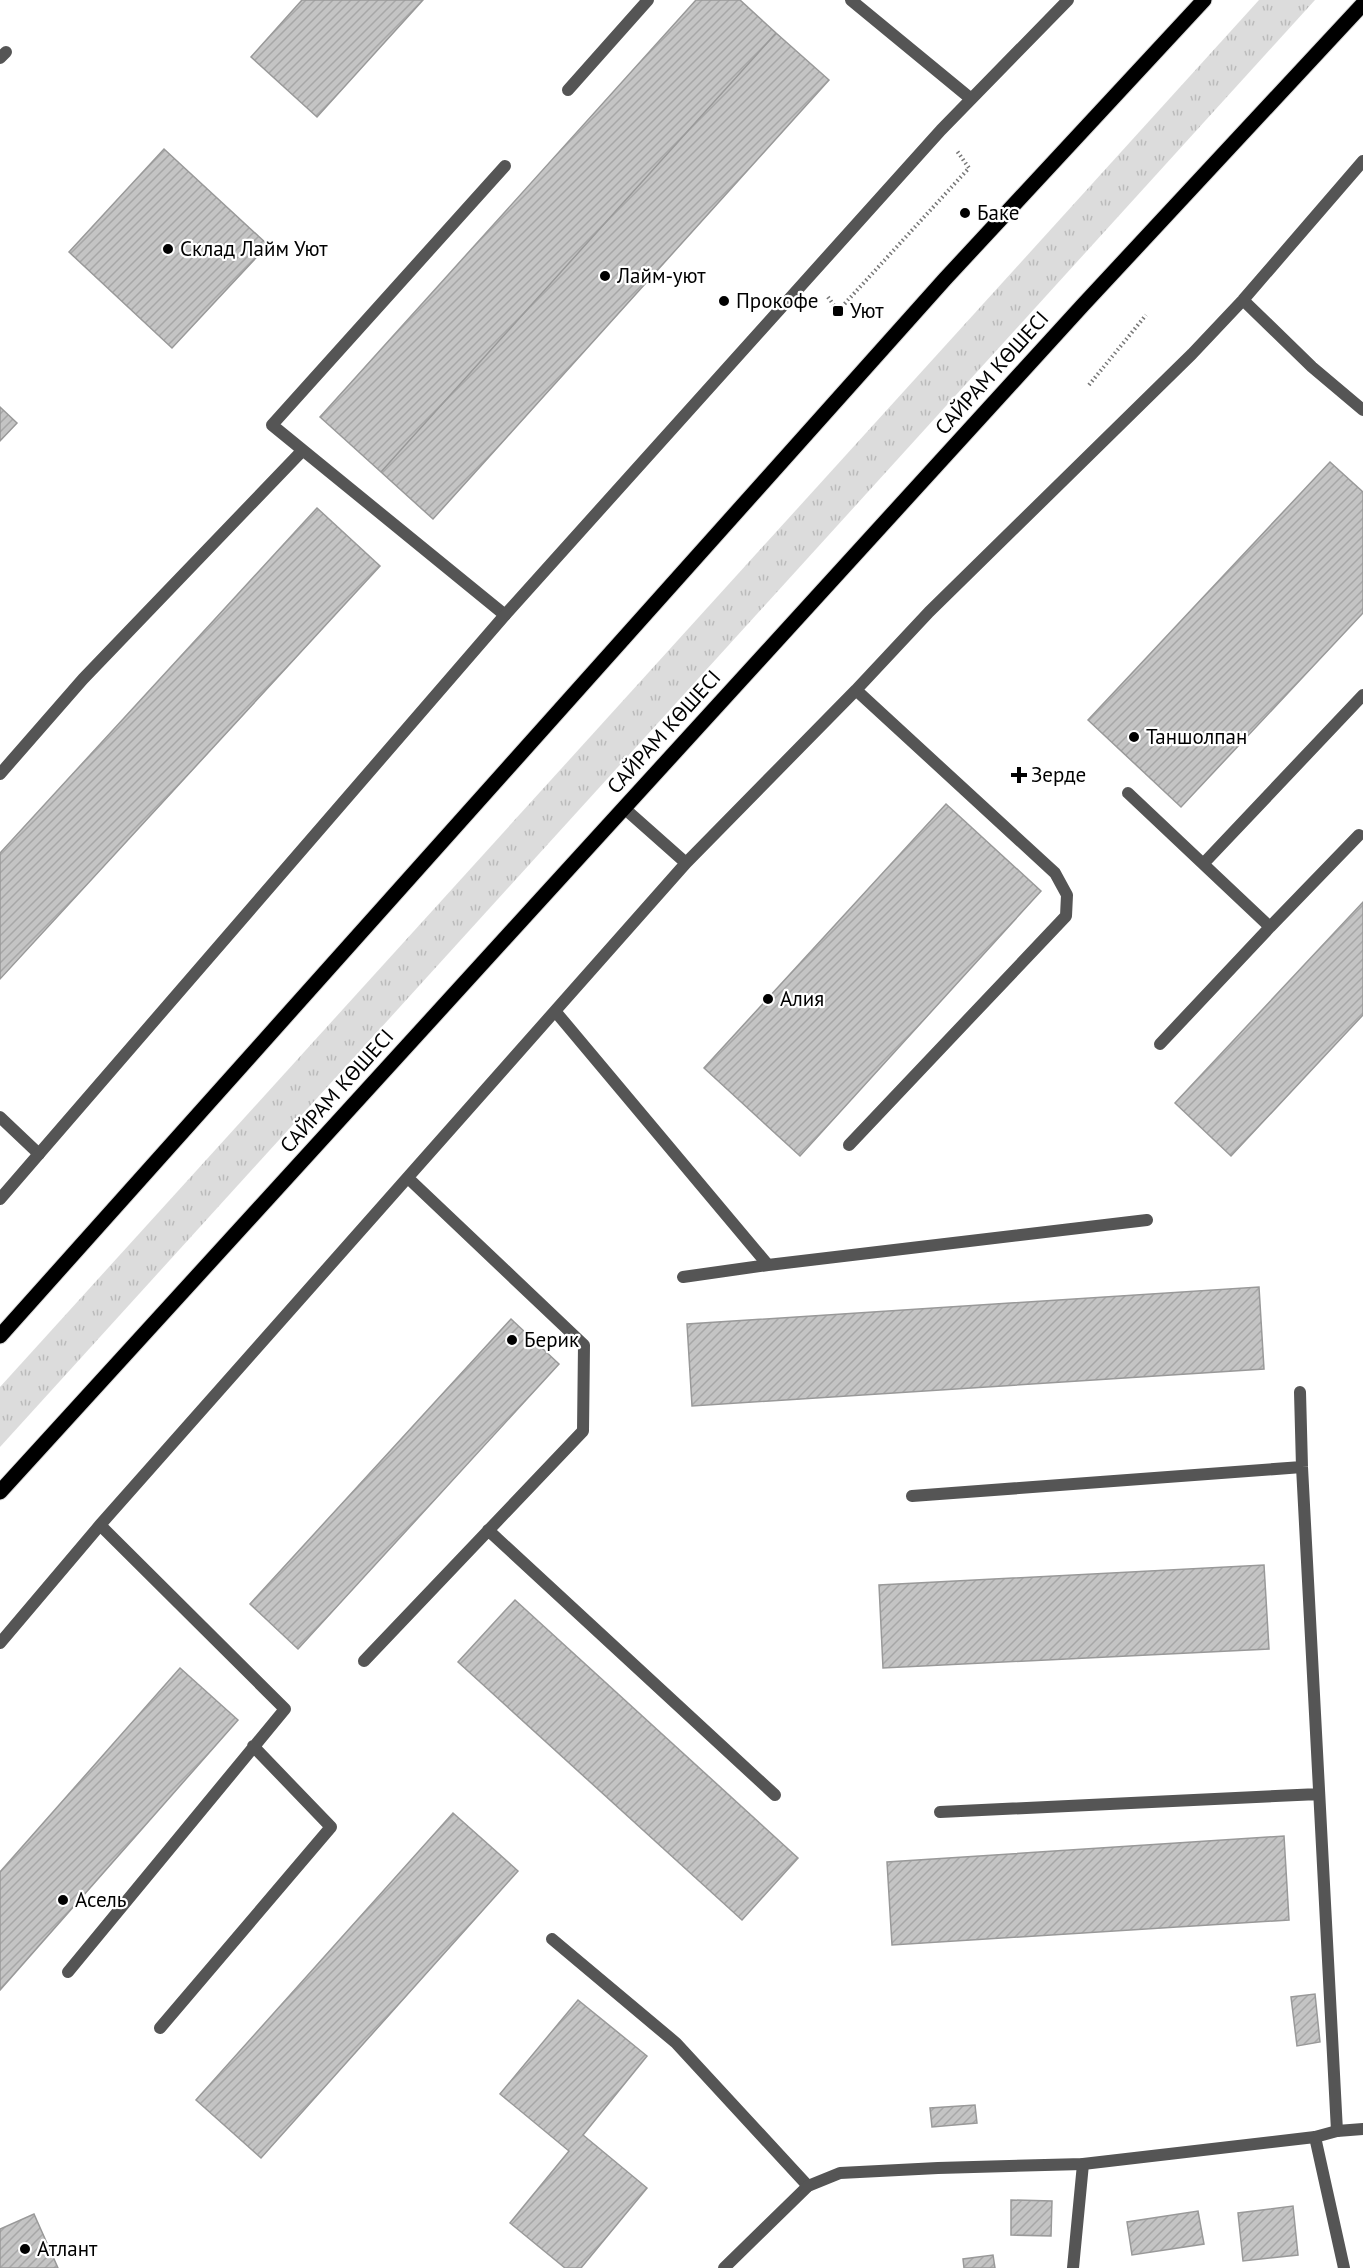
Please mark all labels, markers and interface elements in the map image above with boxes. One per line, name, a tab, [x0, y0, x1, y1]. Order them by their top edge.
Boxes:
place label: Баке	[977, 199, 1019, 226]
marker: Баке	[958, 206, 972, 220]
place label: Склад Лайм Уют	[180, 235, 328, 262]
marker: Склад Лайм Уют	[161, 242, 175, 256]
place label: Лайм-уют	[616, 262, 706, 289]
marker: Лайм-уют	[598, 269, 612, 283]
place label: Прокофе	[736, 287, 818, 314]
marker: Прокофе	[717, 294, 731, 308]
place label: Уют	[850, 297, 884, 324]
marker: Уют	[831, 304, 845, 318]
street label: САЙРАМ КӨШЕСІ	[929, 305, 1054, 440]
street label: САЙРАМ КӨШЕСІ	[601, 664, 726, 799]
place label: Таншолпан	[1146, 723, 1247, 750]
marker: Таншолпан	[1127, 730, 1141, 744]
place label: Зерде	[1031, 761, 1086, 788]
marker: Зерде	[1012, 768, 1026, 782]
place label: Алия	[780, 985, 824, 1012]
marker: Алия	[761, 992, 775, 1006]
street label: САЙРАМ КӨШЕСІ	[274, 1023, 399, 1158]
place label: Берик	[524, 1326, 579, 1353]
marker: Берик	[505, 1333, 519, 1347]
place label: Асель	[75, 1886, 127, 1913]
marker: Асель	[56, 1893, 70, 1907]
place label: Атлант	[37, 2235, 98, 2262]
marker: Атлант	[18, 2242, 32, 2256]

